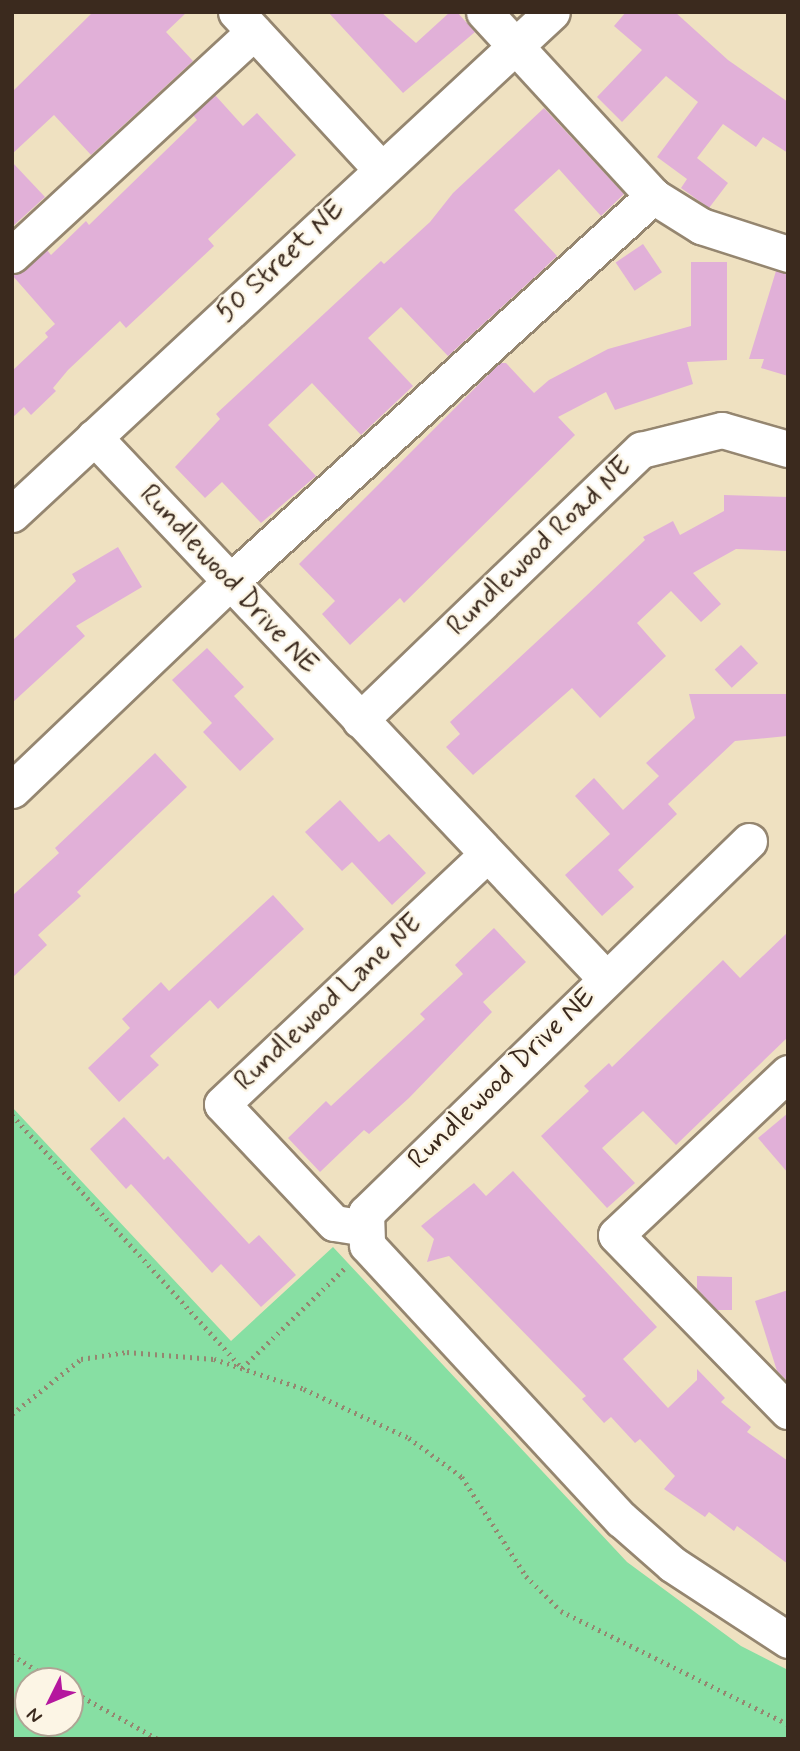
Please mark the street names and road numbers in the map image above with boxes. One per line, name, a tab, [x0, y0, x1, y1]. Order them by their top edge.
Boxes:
street label: 50 Street NE	[210, 194, 352, 330]
street label: Rundlewood Road NE	[442, 451, 638, 643]
street label: Rundlewood Drive NE	[132, 478, 324, 682]
street label: Rundlewood Lane NE	[228, 907, 430, 1099]
street label: Rundlewood Drive NE	[402, 981, 602, 1177]

